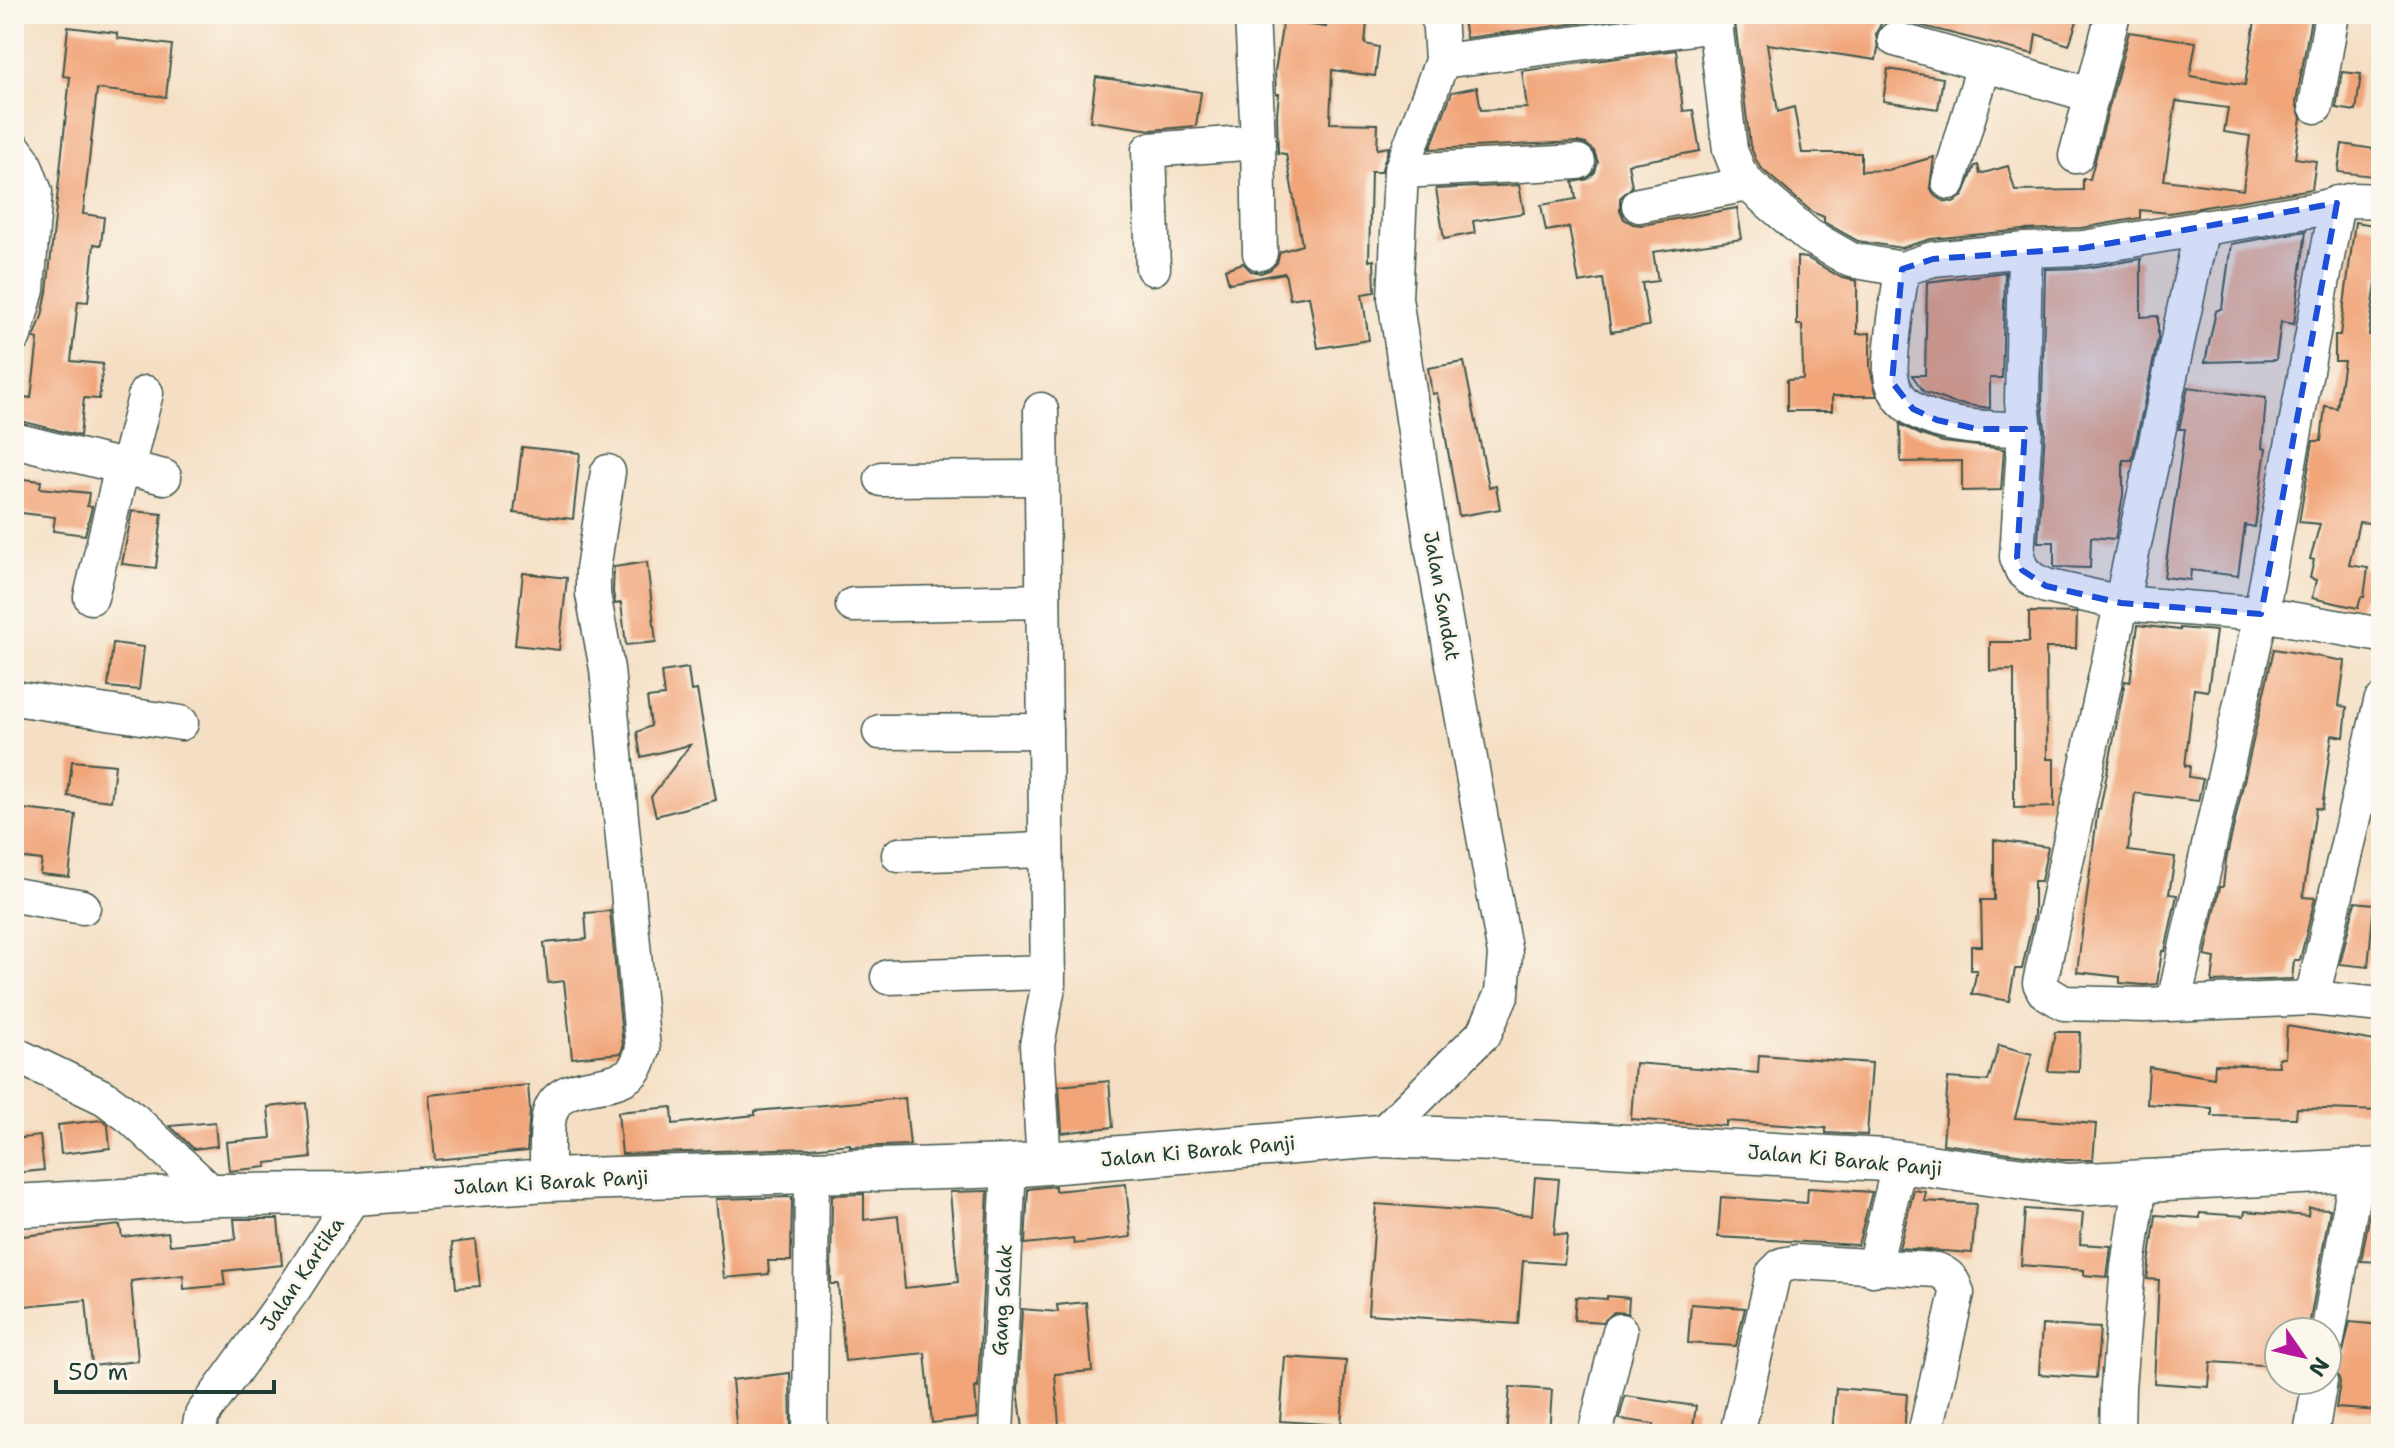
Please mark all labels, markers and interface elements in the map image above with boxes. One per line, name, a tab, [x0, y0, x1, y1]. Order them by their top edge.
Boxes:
street label: Jalan Sandat	[1418, 529, 1466, 663]
street label: Jalan Ki Barak Panji	[1100, 1130, 1296, 1172]
street label: Jalan Ki Barak Panji	[1747, 1139, 1943, 1181]
street label: Jalan Ki Barak Panji	[453, 1164, 649, 1200]
street label: Jalan Kartika	[254, 1212, 350, 1336]
street label: Gang Salak	[986, 1243, 1018, 1357]
north arrow	[2263, 1316, 2343, 1396]
scale bar	[56, 1344, 274, 1394]
text: N	[2302, 1352, 2336, 1382]
text: 50 m	[68, 1356, 128, 1388]

